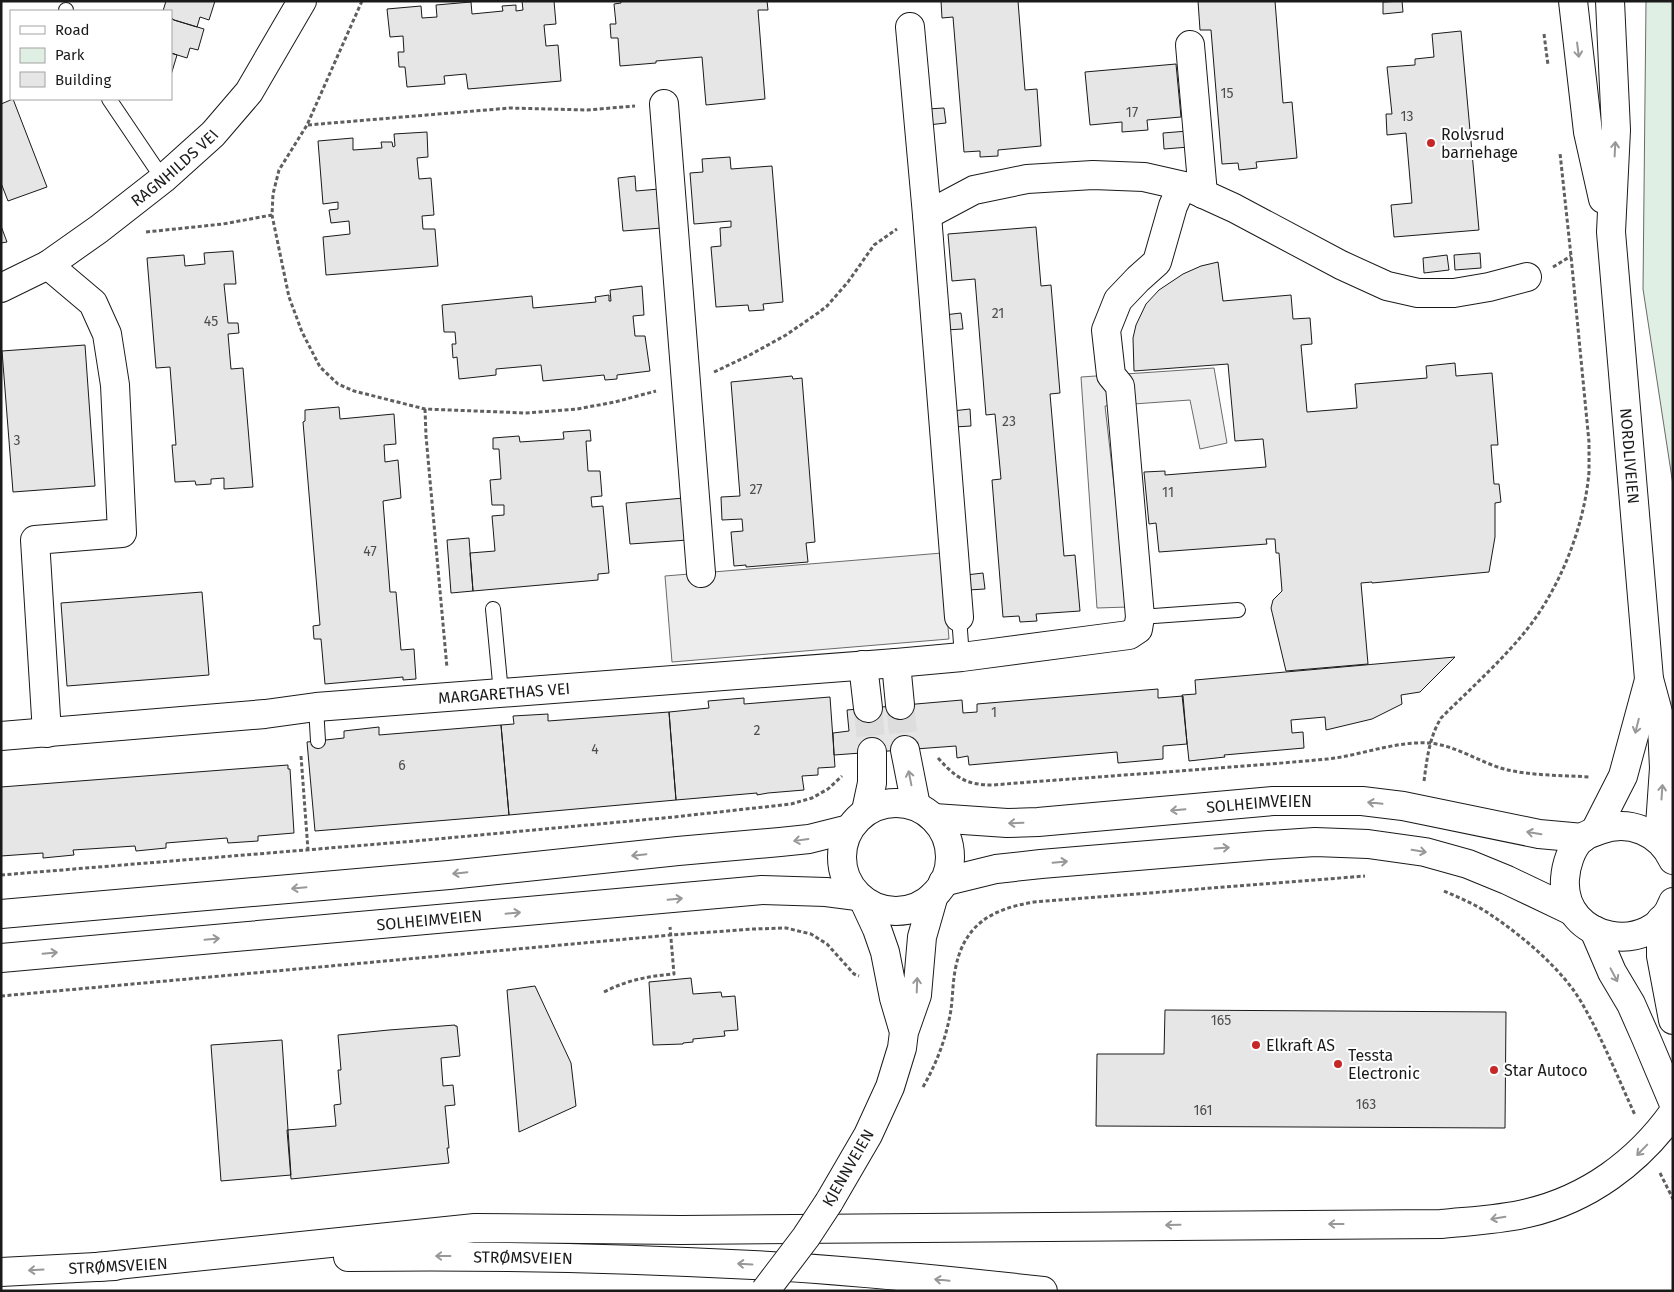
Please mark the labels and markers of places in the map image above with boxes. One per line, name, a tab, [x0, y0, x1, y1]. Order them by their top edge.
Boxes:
place label: Rolvsrud barnehage	[1441, 125, 1518, 162]
marker: Rolvsrud barnehage	[1425, 137, 1437, 149]
place label: Elkraft AS	[1266, 1036, 1335, 1055]
marker: Elkraft AS	[1250, 1039, 1262, 1051]
place label: Tessta Electronic	[1348, 1046, 1420, 1083]
marker: Tessta Electronic	[1332, 1058, 1344, 1070]
place label: Star Autoco	[1504, 1061, 1588, 1080]
marker: Star Autoco	[1488, 1064, 1500, 1076]

